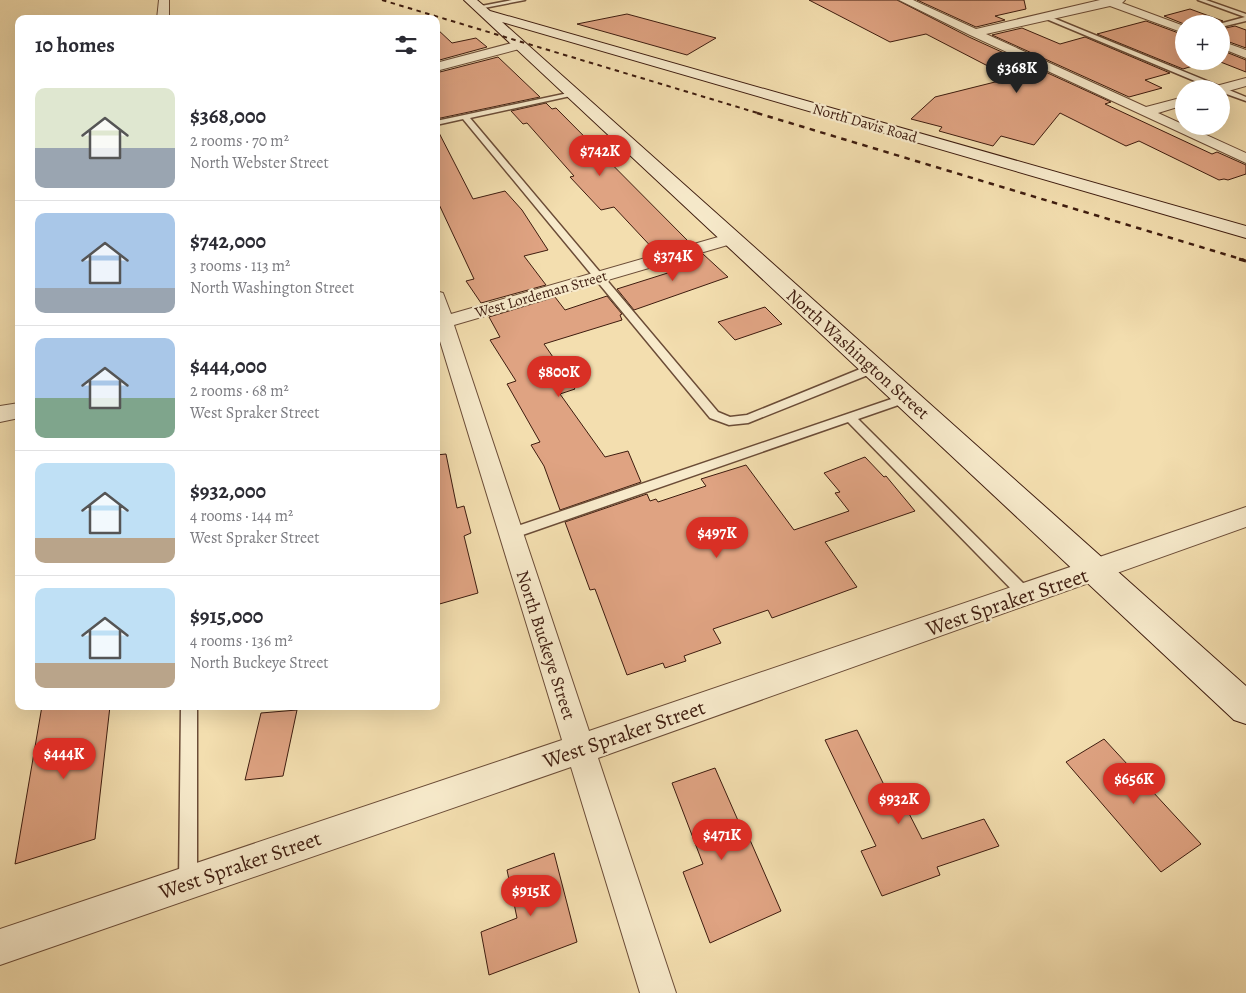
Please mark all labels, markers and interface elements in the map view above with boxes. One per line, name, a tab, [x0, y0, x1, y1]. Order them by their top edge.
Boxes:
map controls	[1175, 15, 1230, 135]
button: +	[1175, 15, 1230, 70]
text: 10 homes	[35, 31, 115, 59]
icon: filters	[392, 31, 420, 59]
pin: $368K	[982, 52, 1052, 94]
text: $368K	[997, 57, 1037, 79]
button: −	[1175, 80, 1230, 135]
street label: North Davis Road	[810, 98, 921, 148]
text: $368,000	[190, 102, 266, 130]
icon: home	[75, 108, 135, 168]
text: 2 rooms · 70 m²	[190, 130, 289, 152]
pin: $742K	[565, 134, 635, 177]
text: $742K	[580, 140, 620, 162]
text: North Webster Street	[190, 152, 329, 174]
text: $742,000	[190, 227, 266, 255]
icon: home	[75, 233, 135, 293]
pin: $374K	[638, 240, 708, 282]
text: $374K	[653, 245, 693, 267]
text: 3 rooms · 113 m²	[190, 255, 290, 277]
street label: West Lordeman Street	[472, 266, 609, 323]
text: North Washington Street	[190, 277, 354, 299]
street label: North Washington Street	[781, 283, 935, 425]
text: $444,000	[190, 352, 267, 380]
pin: $800K	[524, 356, 594, 398]
icon: home	[75, 358, 135, 418]
text: $800K	[538, 361, 580, 383]
text: 2 rooms · 68 m²	[190, 380, 289, 402]
text: West Spraker Street	[190, 402, 320, 424]
text: $932,000	[190, 477, 266, 505]
icon: home	[75, 483, 135, 543]
text: 4 rooms · 144 m²	[190, 505, 293, 527]
pin: $497K	[682, 516, 752, 559]
text: $497K	[697, 522, 737, 544]
text: West Spraker Street	[190, 527, 320, 549]
street label: West Spraker Street	[921, 561, 1092, 643]
street label: North Buckeye Street	[510, 567, 582, 723]
text: $915,000	[190, 602, 263, 630]
icon: home	[75, 608, 135, 668]
text: 4 rooms · 136 m²	[190, 630, 293, 652]
text: North Buckeye Street	[190, 652, 329, 674]
street label: West Spraker Street	[538, 693, 709, 775]
pin: $444K	[29, 738, 99, 780]
text: $444K	[44, 743, 84, 765]
pin: $656K	[1099, 762, 1169, 805]
text: $656K	[1114, 768, 1154, 790]
pin: $932K	[864, 782, 934, 825]
text: $932K	[879, 788, 919, 810]
pin: $471K	[687, 818, 757, 861]
street label: West Spraker Street	[154, 824, 325, 906]
text: $471K	[703, 824, 741, 846]
pin: $915K	[496, 874, 566, 917]
text: $915K	[512, 880, 550, 902]

